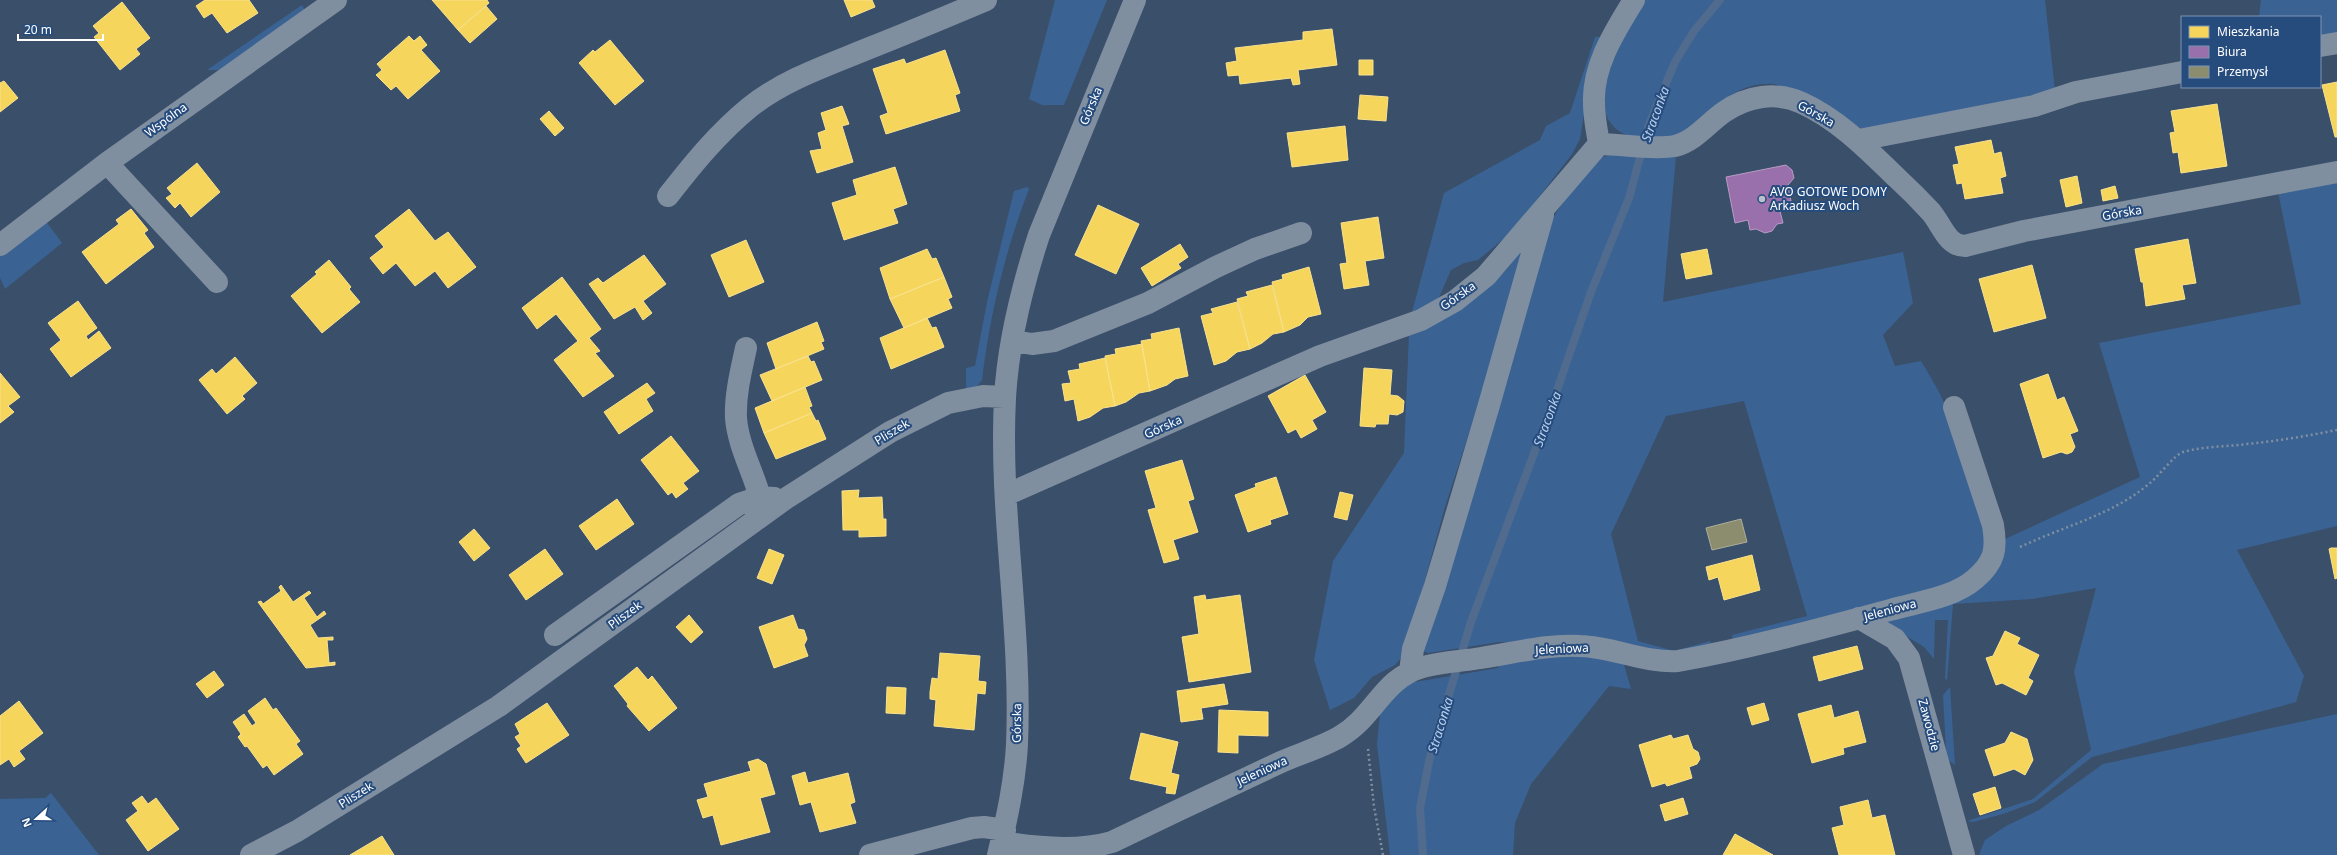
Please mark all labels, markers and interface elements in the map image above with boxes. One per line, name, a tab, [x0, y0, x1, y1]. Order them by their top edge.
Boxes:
scale bar	[18, 16, 103, 42]
legend	[2181, 16, 2321, 88]
text: 20 m	[24, 21, 52, 38]
text: Mieszkania	[2217, 23, 2280, 40]
text: Biura	[2217, 43, 2247, 60]
text: Przemysł	[2217, 63, 2269, 80]
water label: Straconka	[1637, 83, 1674, 144]
street label: Górska	[1075, 84, 1106, 127]
street label: Górska	[1795, 96, 1838, 131]
street label: Wspólna	[141, 98, 190, 141]
place label: AVO GOTOWE DOMY Arkadiusz Woch	[1770, 183, 1887, 214]
marker: AVO GOTOWE DOMY Arkadiusz Woch	[1757, 194, 1767, 204]
street label: Górska	[2101, 201, 2143, 224]
street label: Górska	[1437, 277, 1479, 314]
water label: Straconka	[1529, 388, 1566, 449]
street label: Górska	[1141, 411, 1184, 442]
street label: Pliszek	[871, 414, 913, 449]
street label: Jeleniowa	[1861, 594, 1918, 625]
street label: Pliszek	[604, 596, 646, 633]
street label: Jeleniowa	[1534, 639, 1589, 658]
water label: Straconka	[1423, 694, 1457, 755]
street label: Zawodzie	[1914, 697, 1945, 753]
street label: Górska	[1008, 703, 1025, 743]
street label: Jeleniowa	[1233, 752, 1290, 790]
street label: Pliszek	[335, 777, 377, 812]
north arrow	[16, 799, 56, 839]
text: N	[18, 816, 35, 830]

